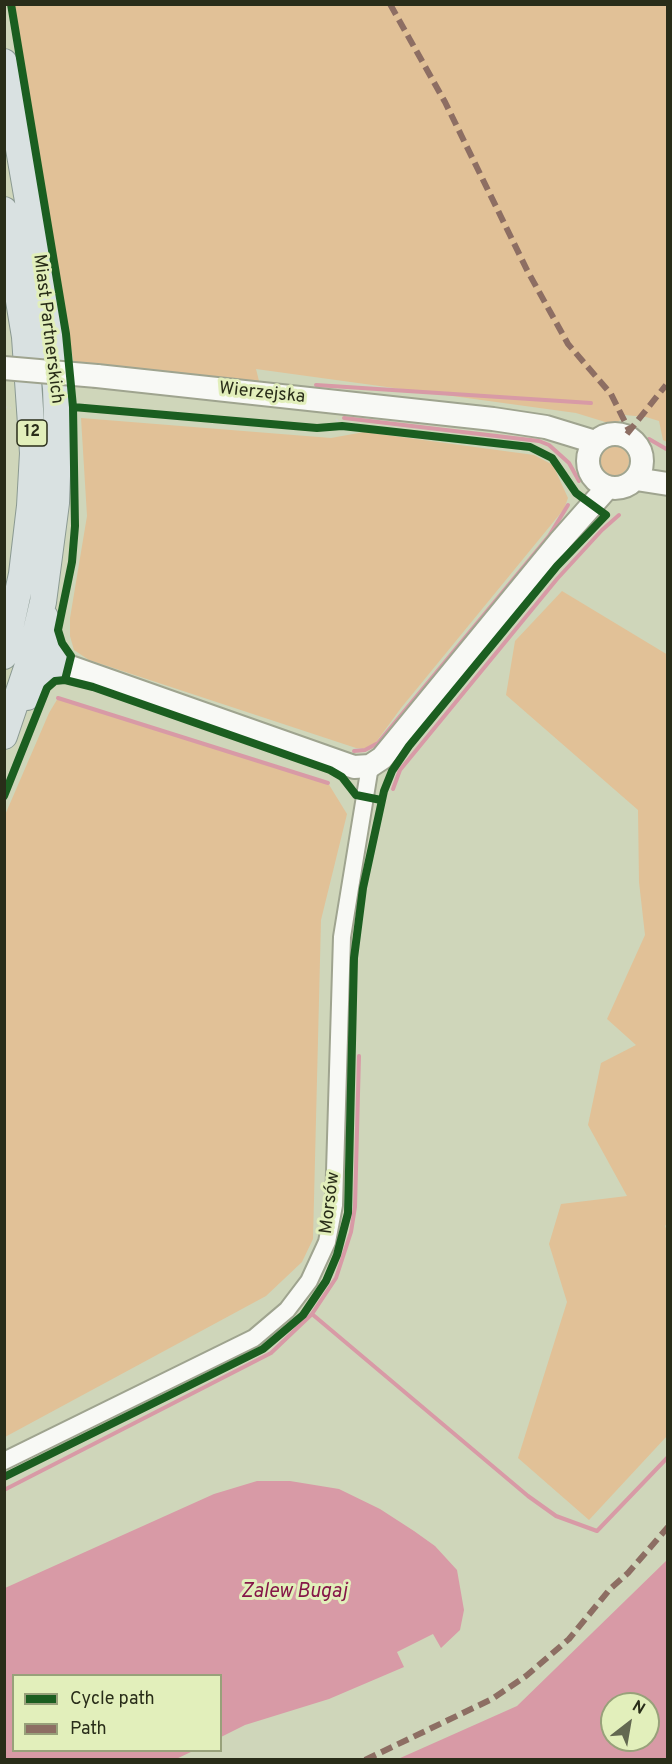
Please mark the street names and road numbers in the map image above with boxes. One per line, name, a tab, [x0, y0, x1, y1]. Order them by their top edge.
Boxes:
street label: Miast Partnerskich	[27, 253, 67, 405]
street label: Wierzejska	[218, 379, 306, 409]
road number: 12	[17, 420, 47, 446]
street label: Morsów	[316, 1171, 346, 1235]

